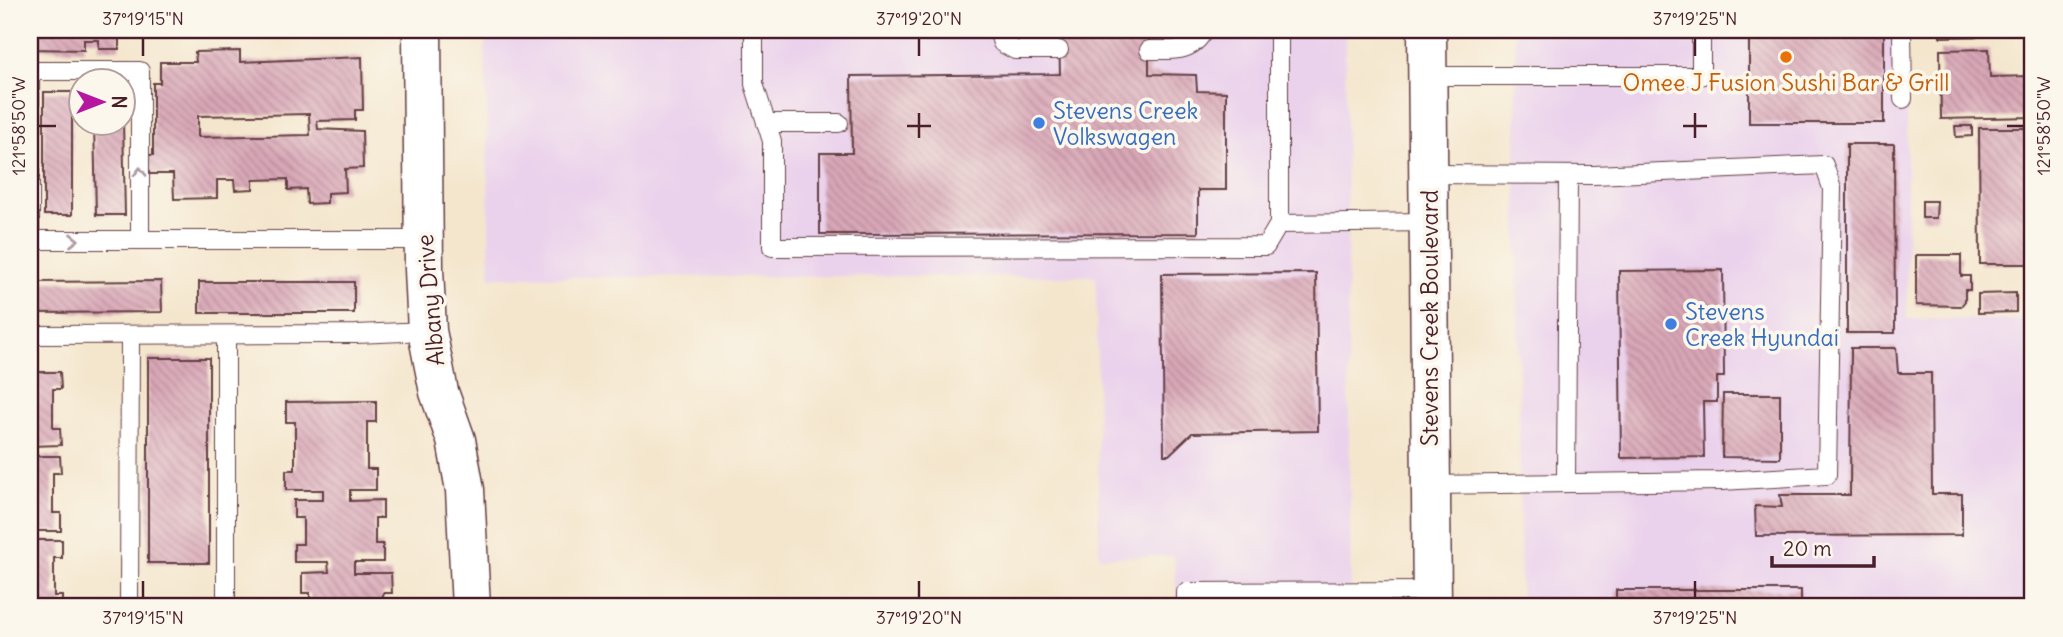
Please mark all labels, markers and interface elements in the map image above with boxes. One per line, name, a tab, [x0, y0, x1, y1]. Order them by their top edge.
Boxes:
text: 37°19'15"N	[102, 7, 184, 30]
text: 37°19'20"N	[876, 7, 962, 30]
text: 37°19'25"N	[1653, 7, 1737, 30]
marker: Omee J Fusion Sushi Bar & Grill	[1778, 49, 1794, 65]
north arrow	[66, 66, 136, 136]
place label: Omee J Fusion Sushi Bar & Grill	[1623, 68, 1949, 97]
text: 121°58'50"W	[7, 76, 30, 176]
text: 121°58'50"W	[2032, 76, 2055, 176]
text: N	[107, 95, 131, 109]
place label: Stevens Creek Volkswagen	[1053, 96, 1198, 151]
marker: Stevens Creek Volkswagen	[1031, 115, 1047, 131]
one-way arrow	[132, 166, 148, 177]
street label: Stevens Creek Boulevard	[1415, 190, 1444, 446]
one-way arrow	[69, 232, 79, 248]
street label: Albany Drive	[410, 233, 450, 367]
place label: Stevens Creek Hyundai	[1685, 297, 1839, 352]
marker: Stevens Creek Hyundai	[1663, 316, 1679, 332]
scale bar	[1772, 525, 1874, 569]
text: 20 m	[1783, 535, 1832, 562]
text: 37°19'15"N	[102, 606, 184, 629]
text: 37°19'20"N	[876, 606, 962, 629]
text: 37°19'25"N	[1653, 606, 1737, 629]

